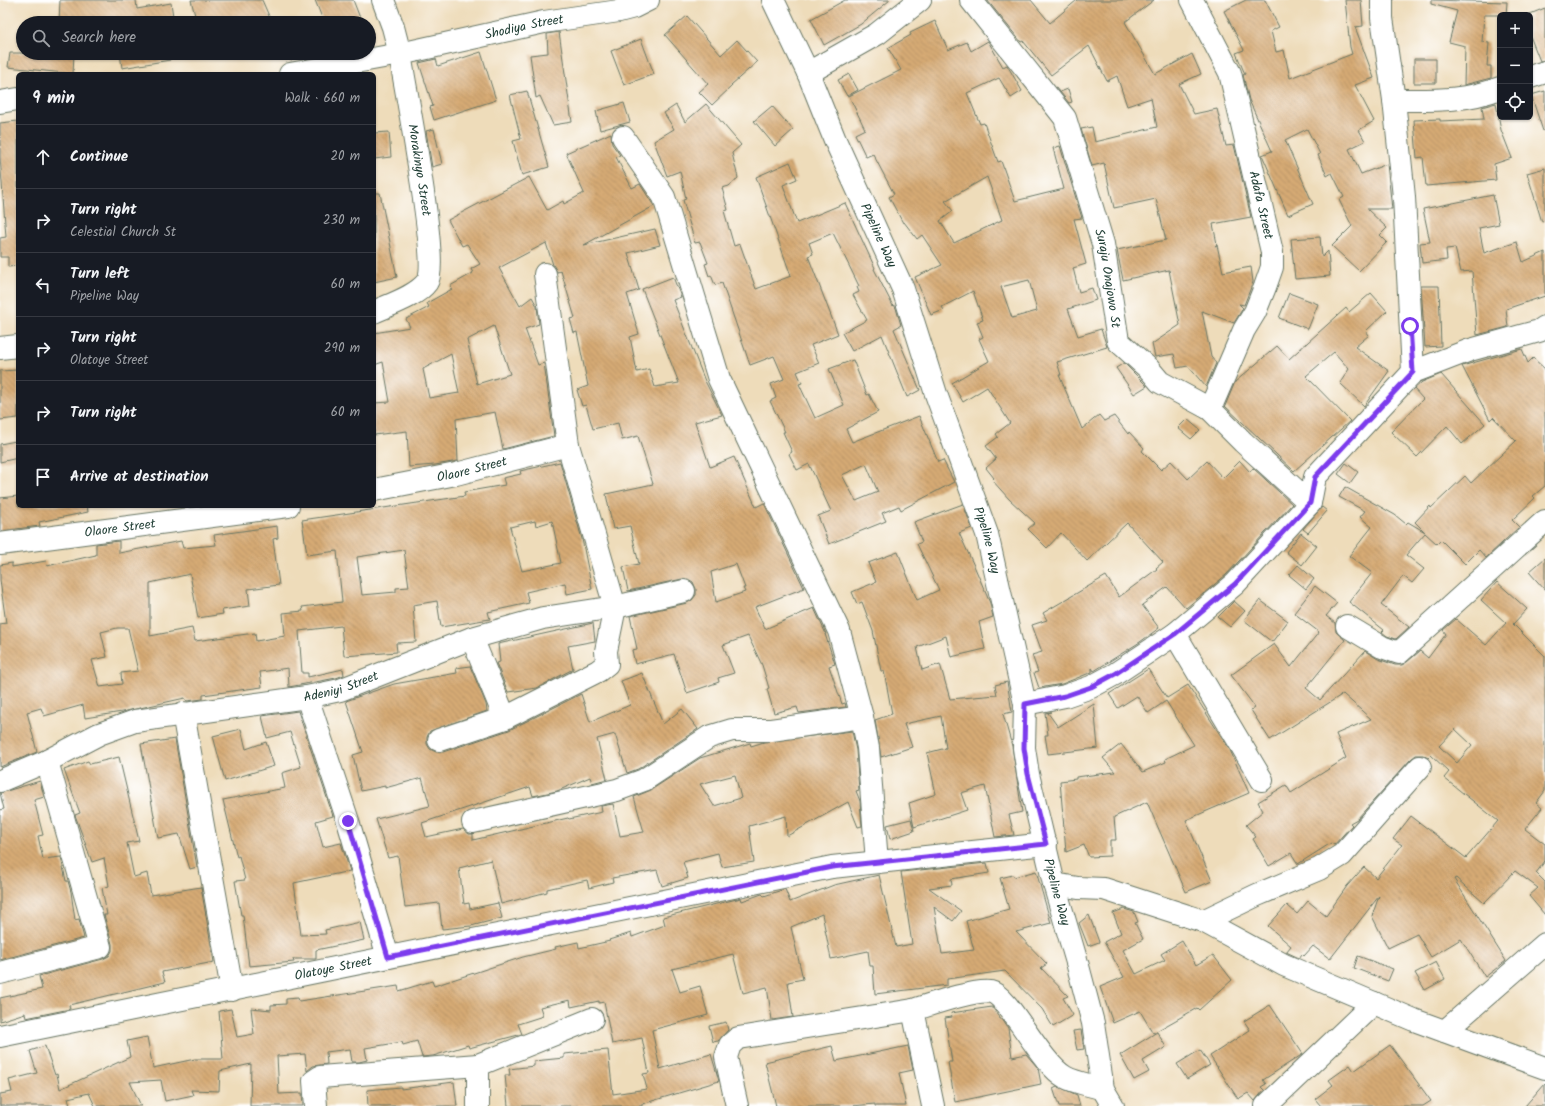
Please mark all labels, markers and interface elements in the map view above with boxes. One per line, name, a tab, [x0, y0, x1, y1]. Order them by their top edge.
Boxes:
street label: Shodiya Street	[483, 9, 566, 45]
map controls	[1497, 12, 1533, 120]
button: +	[1497, 12, 1533, 48]
search box	[16, 16, 376, 60]
text: Search here	[62, 26, 136, 50]
icon: search	[30, 27, 52, 49]
button: −	[1497, 48, 1533, 84]
button: locate	[1497, 84, 1533, 120]
text: 9 min	[32, 85, 75, 112]
text: Walk · 660 m	[284, 88, 360, 109]
street label: Morakinyo Street	[401, 123, 437, 218]
text: Continue	[70, 145, 128, 169]
icon: ahead	[32, 146, 54, 168]
text: 20 m	[330, 146, 360, 167]
street label: Adafa Street	[1243, 169, 1279, 242]
text: Turn right	[70, 198, 137, 222]
street label: Pipeline Way	[855, 200, 903, 272]
icon: right	[32, 210, 54, 232]
text: 230 m	[323, 210, 360, 231]
text: Celestial Church St	[70, 222, 176, 243]
street label: Suraju Onajowo St	[1088, 226, 1126, 330]
text: Turn left	[70, 262, 130, 286]
icon: left	[32, 274, 54, 296]
text: 60 m	[331, 274, 360, 295]
text: Pipeline Way	[70, 286, 139, 307]
route start	[1401, 317, 1419, 335]
text: Turn right	[70, 326, 137, 350]
icon: right	[32, 338, 54, 360]
text: 290 m	[324, 338, 360, 359]
text: Olatoye Street	[70, 350, 148, 371]
text: Turn right	[70, 401, 137, 425]
icon: right	[32, 402, 54, 424]
text: 60 m	[331, 402, 360, 423]
street label: Olaore Street	[435, 450, 510, 488]
text: Arrive at destination	[70, 465, 209, 489]
icon: arrive	[32, 466, 54, 488]
street label: Pipeline Way	[967, 504, 1006, 577]
street label: Olaore Street	[83, 513, 158, 543]
street label: Adeniyi Street	[301, 665, 382, 708]
route end	[339, 812, 357, 830]
street label: Pipeline Way	[1038, 856, 1076, 929]
street label: Olatoye Street	[293, 950, 375, 986]

